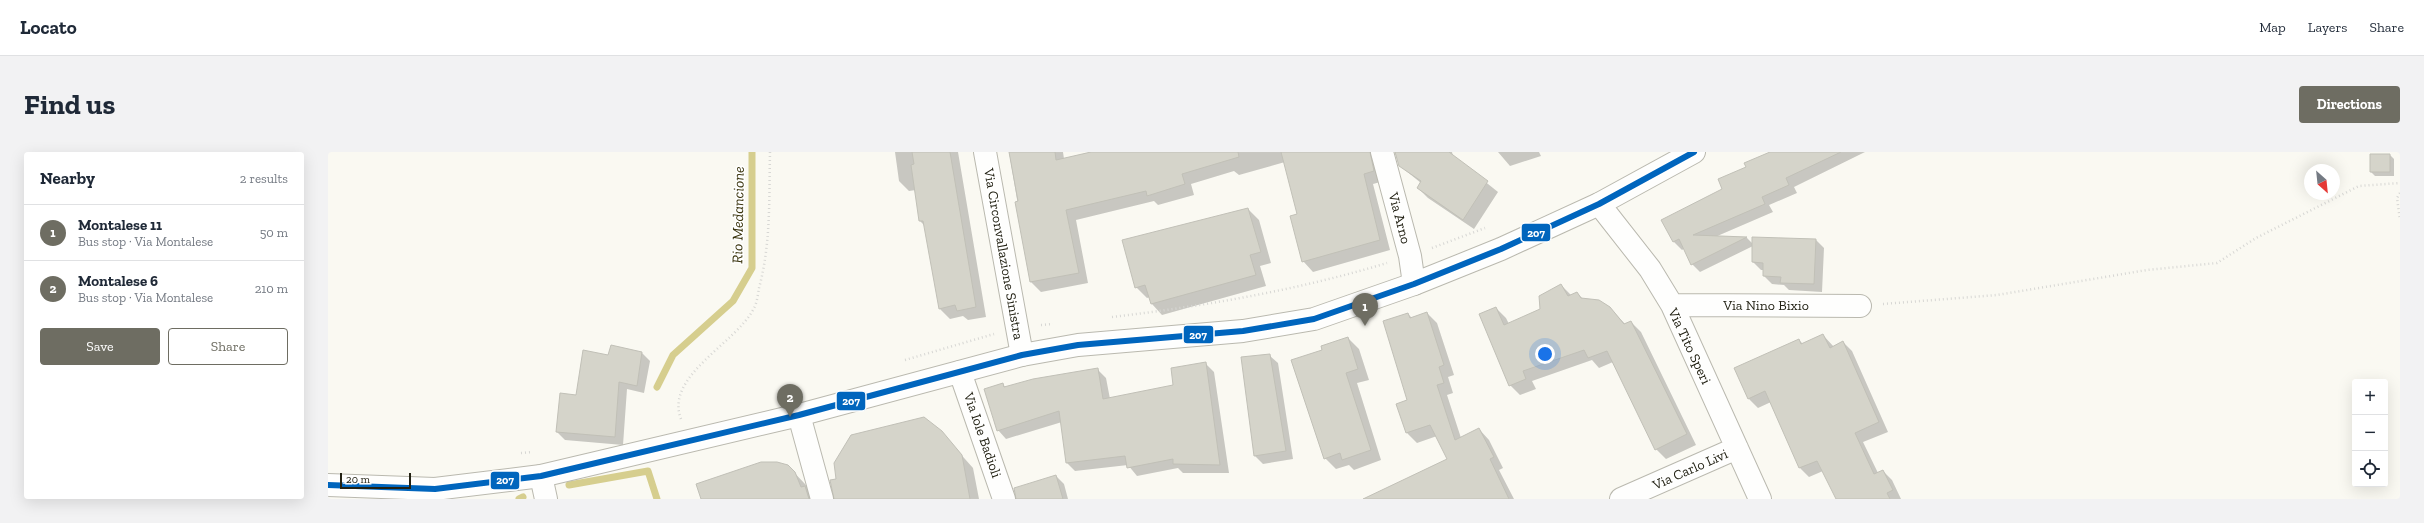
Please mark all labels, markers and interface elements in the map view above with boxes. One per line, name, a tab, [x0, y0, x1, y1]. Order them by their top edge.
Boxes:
text: Locato	[20, 16, 77, 39]
text: Map	[2259, 19, 2286, 36]
text: Layers	[2308, 19, 2347, 36]
text: Share	[2369, 19, 2404, 36]
button: Directions	[2299, 86, 2400, 123]
text: Find us	[24, 88, 115, 121]
north arrow	[2304, 164, 2340, 200]
water label: Rio Medancione	[728, 166, 748, 264]
street label: Via Circonvallazione Sinistra	[980, 166, 1027, 341]
text: Nearby	[40, 168, 95, 188]
text: 2 results	[240, 171, 288, 186]
street label: Via Arno	[1384, 190, 1415, 246]
text: Montalese 11	[78, 216, 162, 234]
line badge: 207	[1521, 223, 1551, 242]
text: 1	[50, 225, 56, 240]
text: 50 m	[260, 225, 288, 240]
text: 207	[1527, 227, 1545, 240]
text: Bus stop · Via Montalese	[78, 234, 213, 249]
text: Montalese 6	[78, 272, 158, 290]
text: 2	[50, 281, 56, 296]
text: 210 m	[255, 281, 288, 296]
text: Bus stop · Via Montalese	[78, 290, 213, 305]
pin: 1	[1352, 293, 1378, 326]
street label: Via Nino Bixio	[1722, 297, 1809, 314]
street label: Via Tito Speri	[1664, 305, 1715, 387]
line badge: 207	[1183, 325, 1214, 344]
button: Save	[40, 328, 160, 365]
button: Share	[168, 328, 288, 365]
text: 207	[1189, 329, 1207, 342]
your location	[1535, 344, 1555, 364]
map controls	[2352, 379, 2388, 487]
button: +	[2352, 379, 2388, 415]
pin: 2	[777, 384, 803, 417]
street label: Via Iole Badioli	[960, 389, 1005, 480]
line badge: 207	[836, 391, 866, 411]
text: 207	[842, 395, 860, 408]
button: −	[2352, 415, 2388, 451]
street label: Via Carlo Livi	[1649, 445, 1731, 494]
button: locate	[2352, 451, 2388, 487]
scale bar	[340, 471, 411, 490]
line badge: 207	[490, 471, 520, 490]
text: 20 m	[346, 473, 370, 486]
text: 207	[496, 474, 514, 487]

